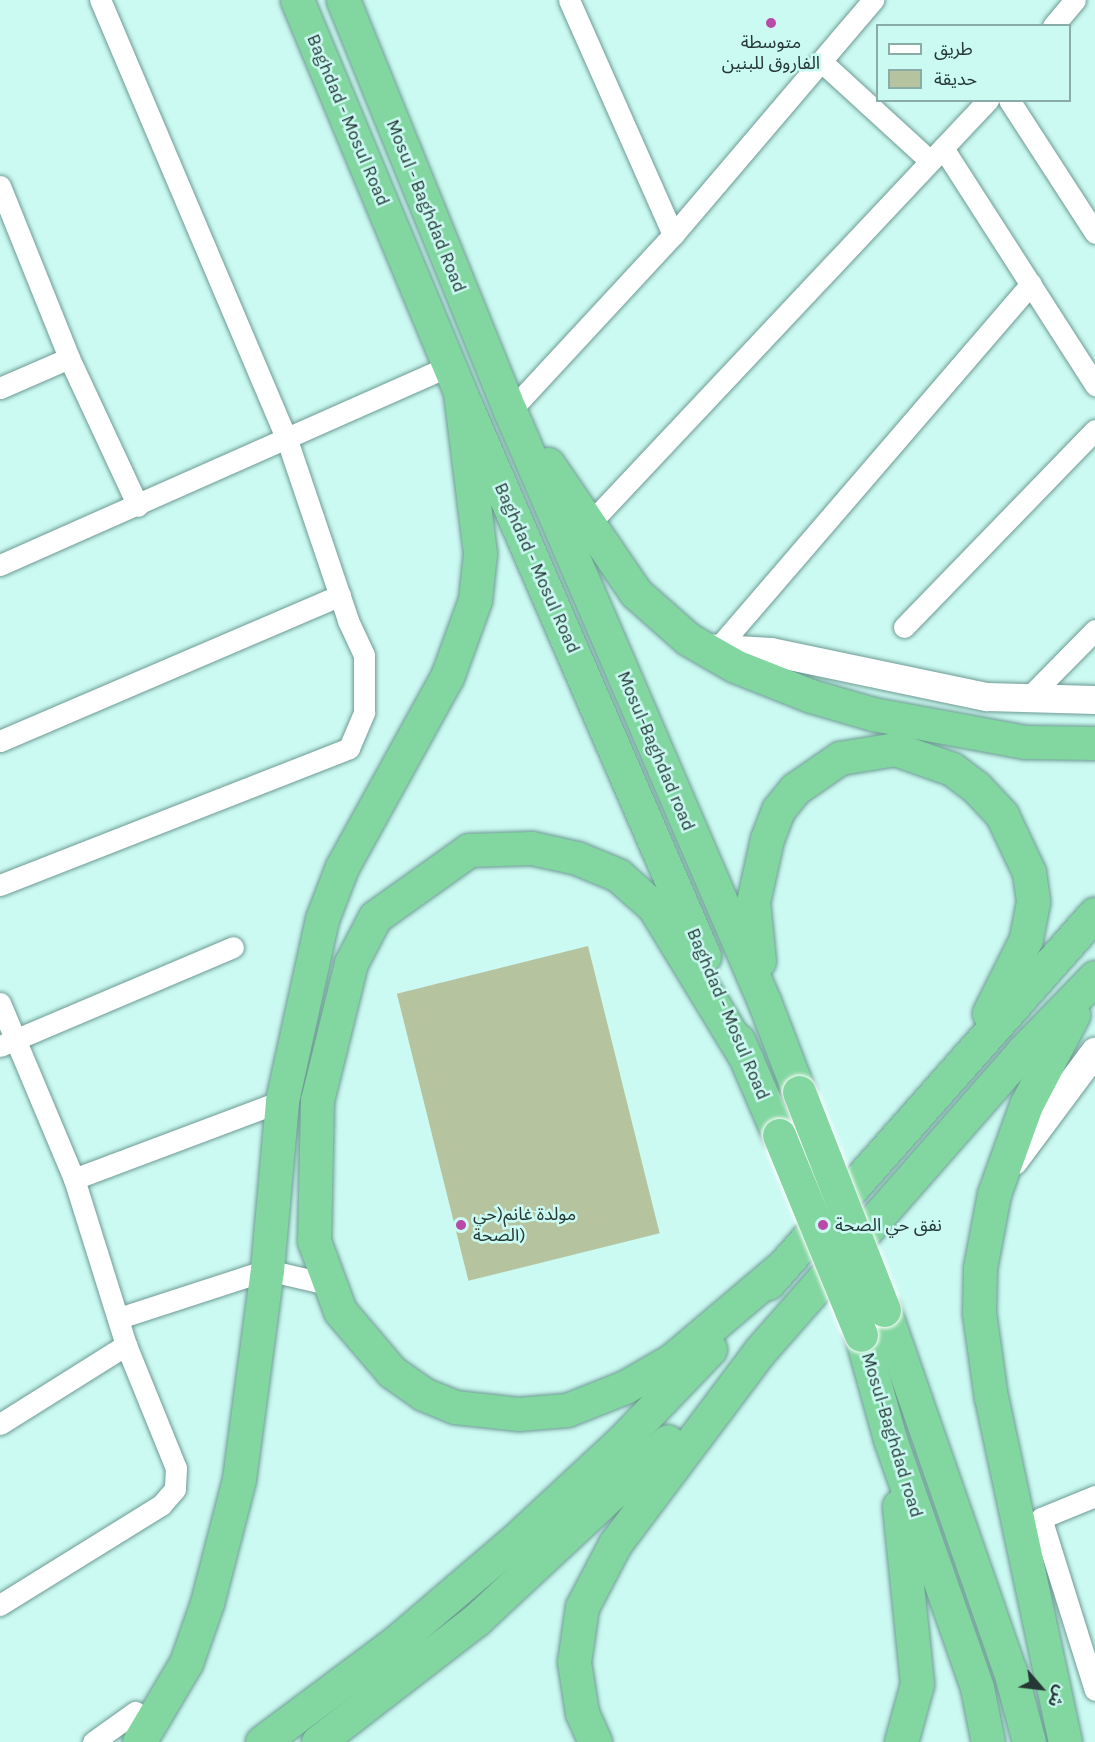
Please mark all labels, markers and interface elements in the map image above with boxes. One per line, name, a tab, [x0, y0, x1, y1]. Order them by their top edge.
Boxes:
marker: متوسطة الفاروق للبنين	[764, 16, 778, 30]
legend	[876, 24, 1071, 102]
street label: Baghdad - Mosul Road	[302, 31, 394, 209]
place label: متوسطة الفاروق للبنين	[722, 32, 820, 74]
text: طريق	[934, 38, 973, 60]
text: حديقة	[934, 68, 977, 90]
street label: Mosul - Baghdad Road	[381, 116, 471, 296]
street label: Baghdad - Mosul Road	[490, 479, 584, 657]
street label: Mosul-Baghdad road	[613, 668, 699, 834]
street label: Baghdad - Mosul Road	[682, 925, 774, 1103]
place label: مولدة غانم(حي الصحة)	[473, 1204, 576, 1246]
place label: نفق حي الصحة	[835, 1214, 942, 1236]
marker: مولدة غانم(حي الصحة)	[454, 1218, 468, 1232]
marker: نفق حي الصحة	[816, 1218, 830, 1232]
street label: Mosul-Baghdad road	[857, 1350, 927, 1520]
north arrow	[1011, 1658, 1071, 1718]
text: ش	[1044, 1683, 1071, 1711]

